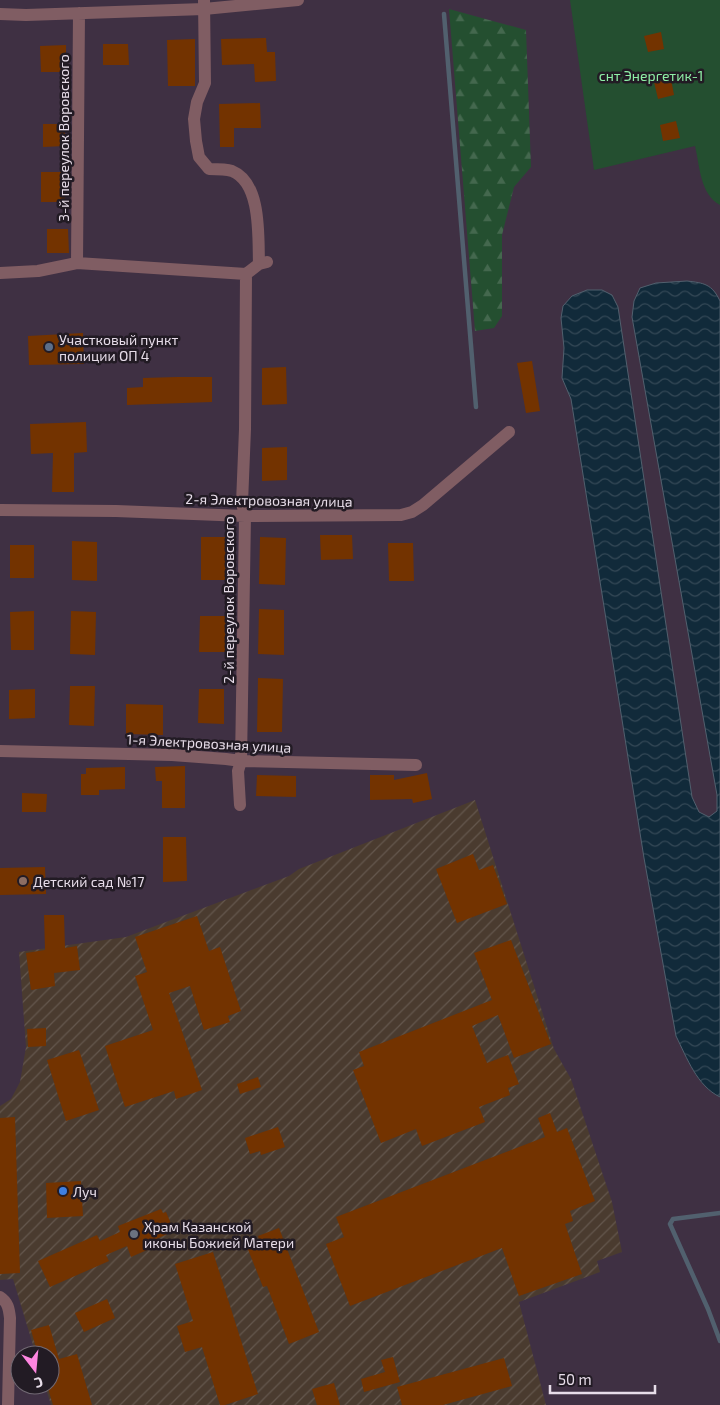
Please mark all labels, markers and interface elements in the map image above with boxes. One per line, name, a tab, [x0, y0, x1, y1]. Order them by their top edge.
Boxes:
street label: 3-й переулок Воровского	[55, 54, 72, 222]
park label: снт Энергетик-1	[599, 67, 703, 84]
place label: Участковый пункт полиции ОП 4	[59, 331, 178, 364]
marker: Участковый пункт полиции ОП 4	[43, 341, 55, 353]
street label: 2-я Электровозная улица	[185, 490, 353, 510]
street label: 2-й переулок Воровского	[220, 516, 237, 684]
street label: 1-я Электровозная улица	[126, 730, 292, 756]
place label: Детский сад №17	[33, 873, 144, 890]
marker: Детский сад №17	[17, 875, 29, 887]
place label: Луч	[73, 1183, 97, 1200]
marker: Луч	[57, 1185, 69, 1197]
place label: Храм Казанской иконы Божией Матери	[144, 1218, 294, 1251]
marker: Храм Казанской иконы Божией Матери	[128, 1228, 140, 1240]
north arrow	[10, 1345, 60, 1395]
scale bar	[550, 1362, 655, 1394]
text: 50 m	[558, 1370, 592, 1388]
text: С	[32, 1374, 45, 1392]

